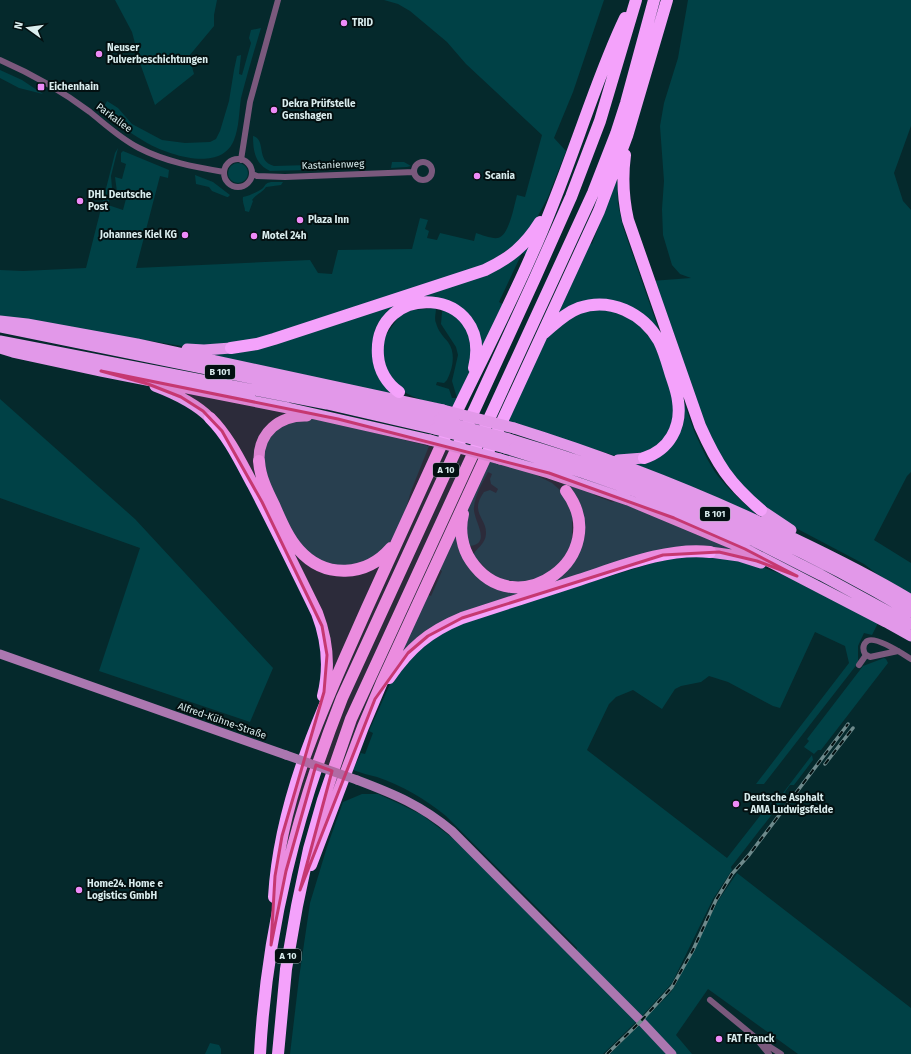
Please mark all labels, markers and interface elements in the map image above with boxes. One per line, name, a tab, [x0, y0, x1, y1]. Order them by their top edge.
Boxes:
north arrow	[8, 8, 48, 48]
place label: TRID	[352, 17, 374, 29]
marker: TRID	[339, 18, 349, 28]
text: N	[12, 21, 26, 31]
place label: Neuser Pulverbeschichtungen	[107, 42, 208, 66]
marker: Neuser Pulverbeschichtungen	[94, 49, 104, 59]
place label: Eichenhain	[49, 81, 99, 93]
marker: Eichenhain	[36, 82, 46, 92]
place label: Dekra Prüfstelle Genshagen	[282, 98, 356, 122]
street label: Parkallee	[94, 101, 134, 135]
marker: Dekra Prüfstelle Genshagen	[269, 105, 279, 115]
street label: Kastanienweg	[301, 158, 365, 172]
place label: Scania	[485, 170, 515, 182]
marker: Scania	[472, 171, 482, 181]
place label: DHL Deutsche Post	[88, 189, 152, 213]
marker: DHL Deutsche Post	[75, 196, 85, 206]
place label: Plaza Inn	[308, 214, 349, 226]
marker: Plaza Inn	[295, 215, 305, 225]
place label: Johannes Kiel KG	[99, 229, 177, 241]
marker: Johannes Kiel KG	[180, 230, 190, 240]
place label: Motel 24h	[262, 230, 307, 242]
marker: Motel 24h	[249, 231, 259, 241]
road number: B 101	[205, 365, 235, 379]
road number: A 10	[433, 463, 459, 477]
road number: B 101	[700, 507, 730, 521]
street label: Alfred-Kühne-Straße	[176, 700, 268, 742]
place label: Deutsche Asphalt - AMA Ludwigsfelde	[744, 792, 834, 816]
marker: Deutsche Asphalt - AMA Ludwigsfelde	[731, 799, 741, 809]
place label: Home24. Home e Logistics GmbH	[87, 878, 163, 902]
marker: Home24. Home e Logistics GmbH	[74, 885, 84, 895]
road number: A 10	[275, 949, 301, 963]
place label: FAT Franck	[727, 1033, 775, 1045]
marker: FAT Franck	[714, 1034, 724, 1044]

